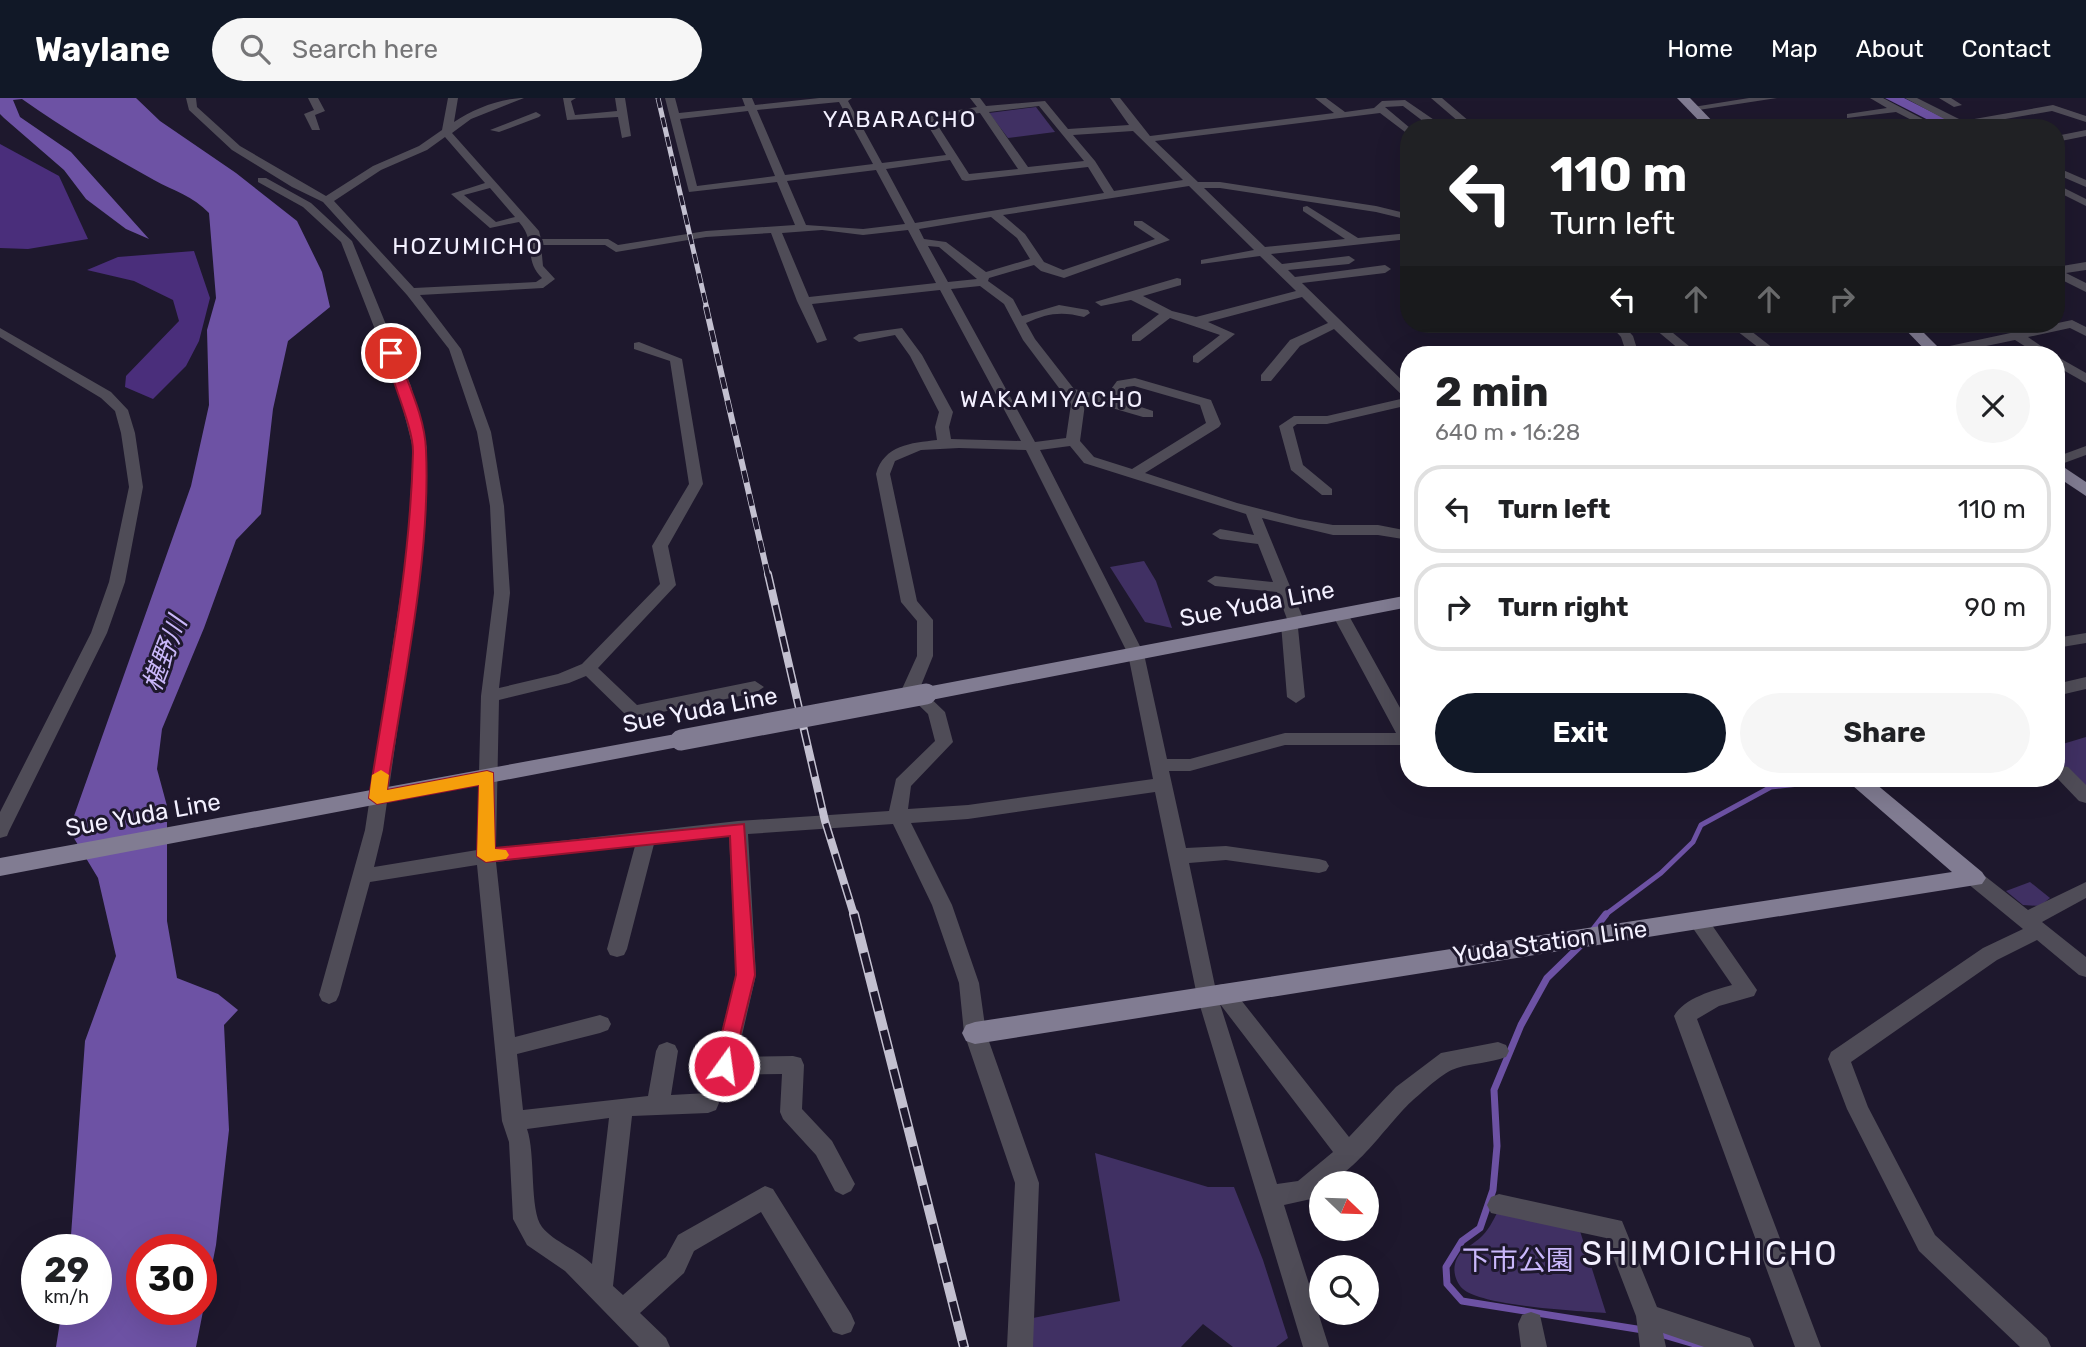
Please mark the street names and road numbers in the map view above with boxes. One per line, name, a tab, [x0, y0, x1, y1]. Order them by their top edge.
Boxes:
street label: Sue Yuda Line	[1177, 575, 1337, 633]
street label: Sue Yuda Line	[620, 681, 780, 739]
street label: Sue Yuda Line	[63, 788, 223, 842]
street label: Yuda Station Line	[1451, 914, 1649, 970]

